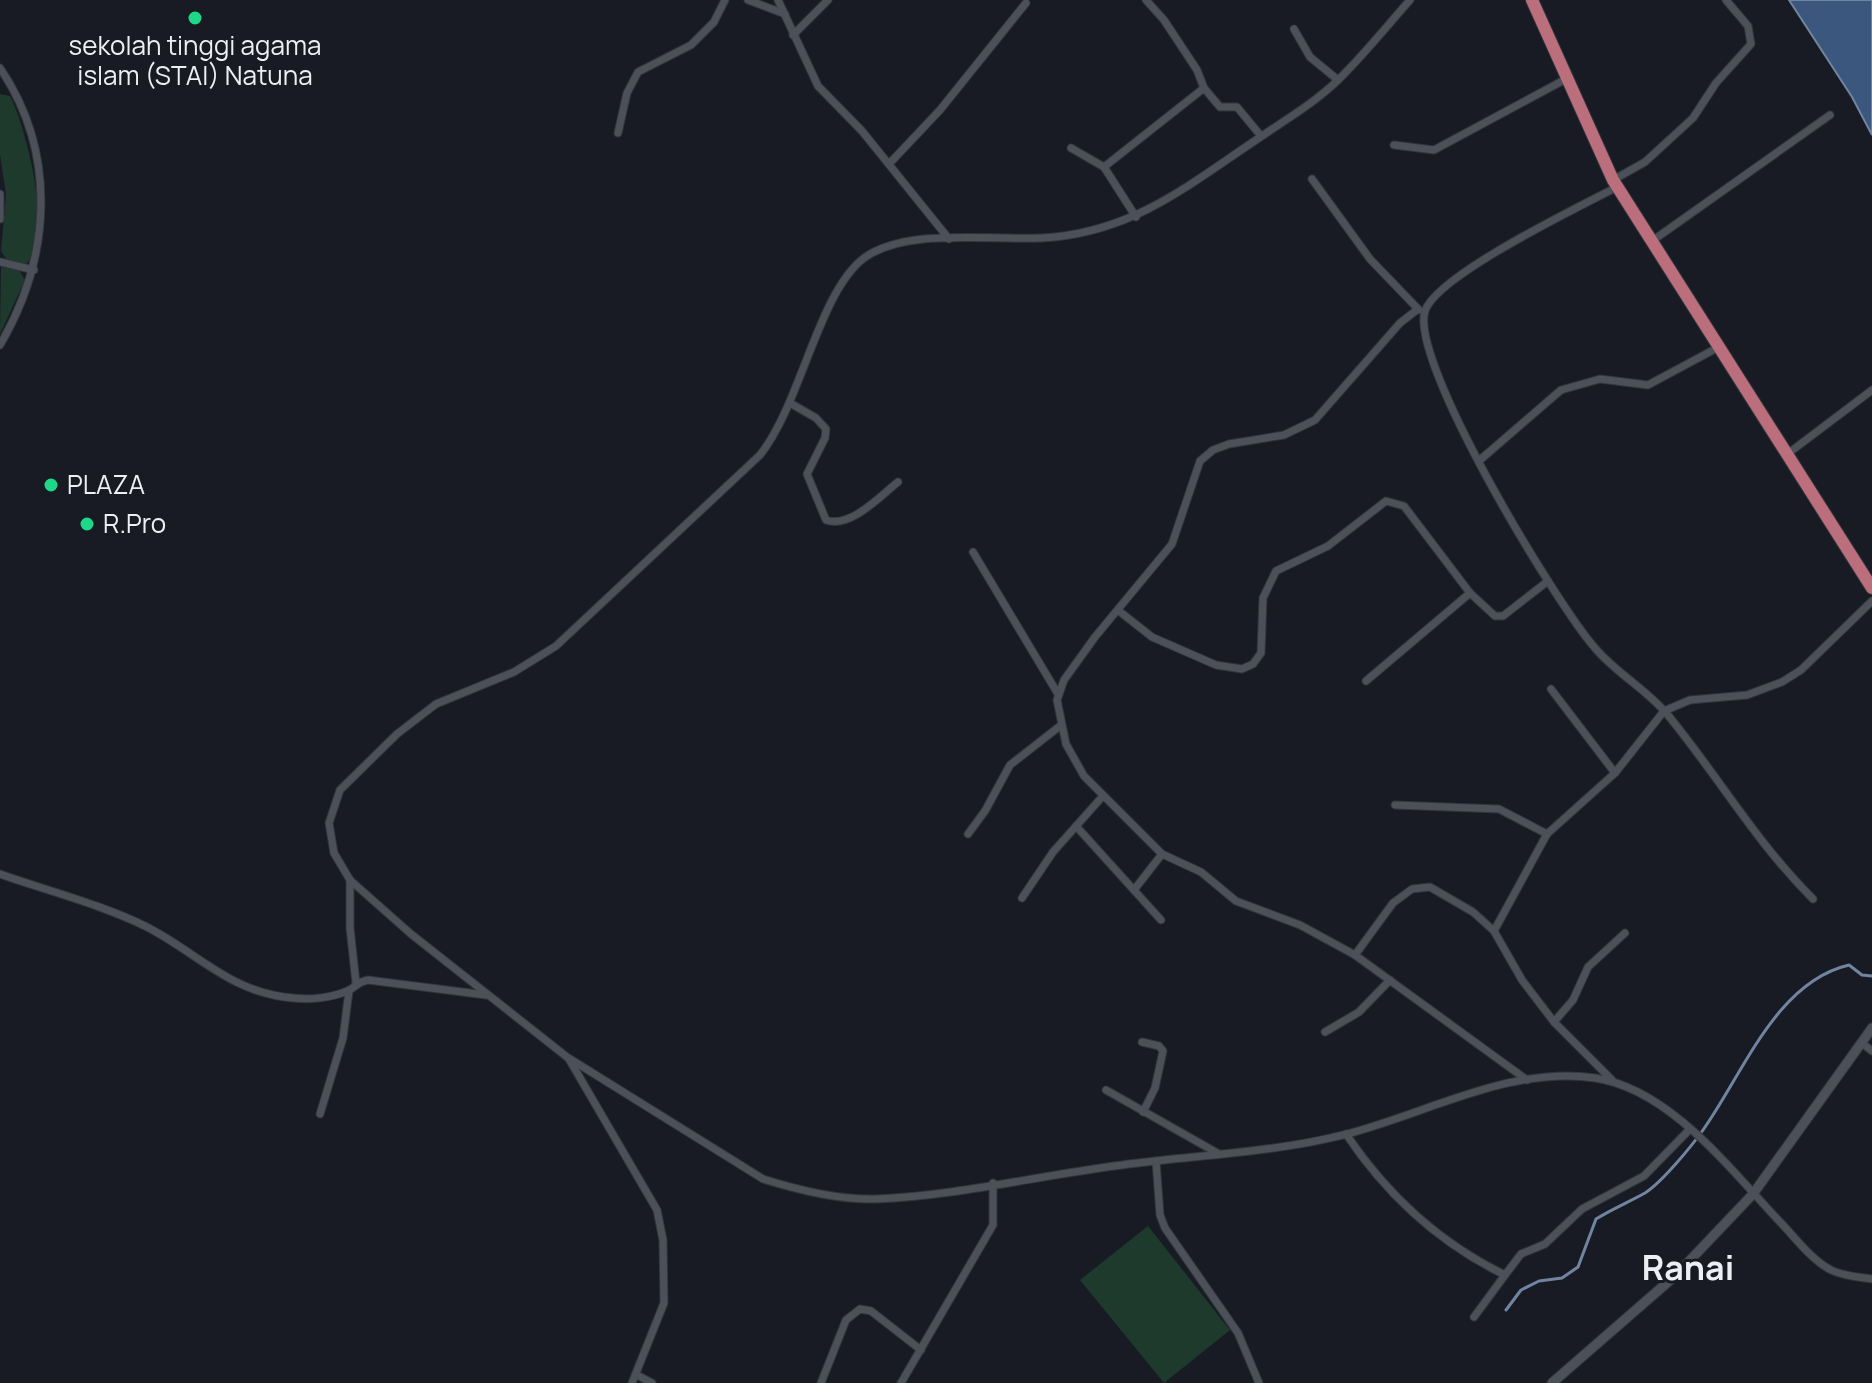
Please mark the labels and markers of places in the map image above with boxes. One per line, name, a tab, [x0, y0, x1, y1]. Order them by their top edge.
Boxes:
marker: sekolah tinggi agama islam (STAI) Natuna	[186, 9, 204, 27]
place label: sekolah tinggi agama islam (STAI) Natuna	[69, 27, 321, 93]
place label: PLAZA	[67, 466, 145, 502]
marker: PLAZA	[42, 476, 60, 494]
place label: R.Pro	[103, 505, 166, 541]
marker: R.Pro	[78, 515, 96, 533]

